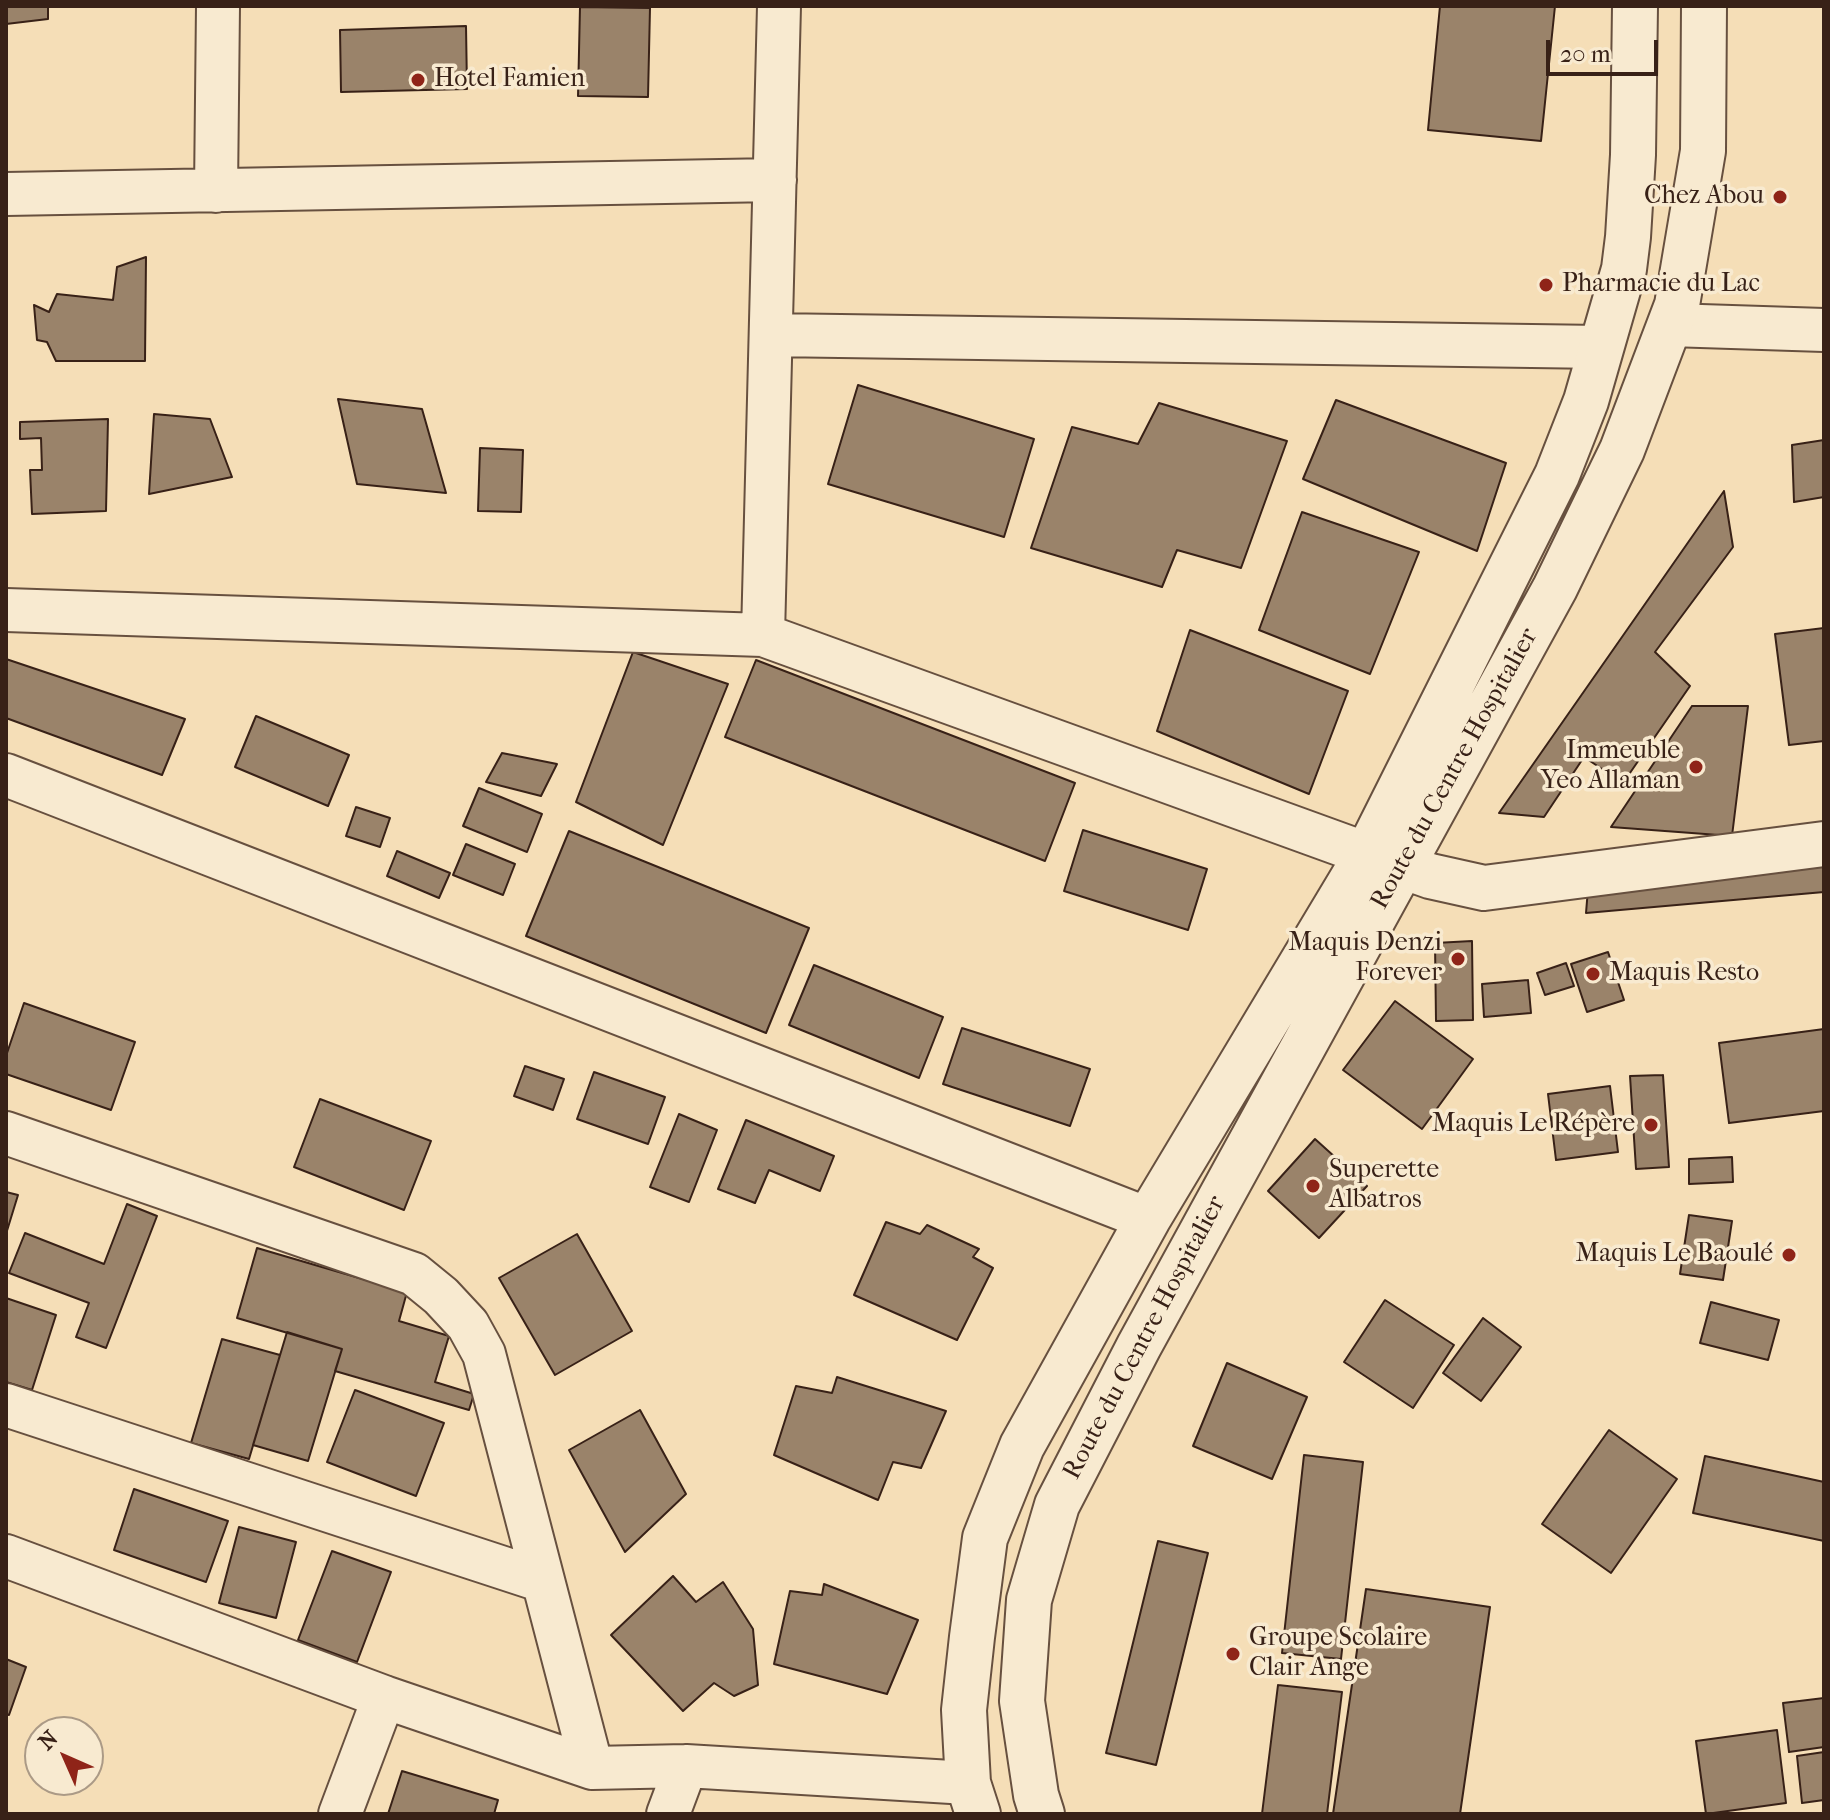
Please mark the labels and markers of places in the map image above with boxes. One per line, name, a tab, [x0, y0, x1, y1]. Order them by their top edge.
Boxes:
place label: Hotel Famien	[434, 64, 585, 96]
marker: Hotel Famien	[409, 71, 427, 89]
place label: Chez Abou	[1644, 181, 1764, 213]
marker: Chez Abou	[1771, 188, 1789, 206]
place label: Pharmacie du Lac	[1562, 269, 1760, 301]
marker: Pharmacie du Lac	[1537, 276, 1555, 294]
place label: Immeuble Yeo Allaman	[1541, 736, 1680, 798]
marker: Immeuble Yeo Allaman	[1687, 758, 1705, 776]
place label: Maquis Denzi Forever	[1288, 928, 1442, 990]
marker: Maquis Denzi Forever	[1449, 950, 1467, 968]
place label: Maquis Resto	[1609, 958, 1759, 990]
marker: Maquis Resto	[1584, 965, 1602, 983]
place label: Maquis Le Répère	[1432, 1109, 1635, 1141]
marker: Maquis Le Répère	[1642, 1116, 1660, 1134]
place label: Superette Albatros	[1329, 1155, 1439, 1216]
marker: Superette Albatros	[1304, 1177, 1322, 1195]
place label: Maquis Le Baoulé	[1575, 1239, 1773, 1271]
marker: Maquis Le Baoulé	[1780, 1246, 1798, 1264]
place label: Groupe Scolaire Clair Ange	[1249, 1623, 1427, 1684]
marker: Groupe Scolaire Clair Ange	[1224, 1645, 1242, 1663]

